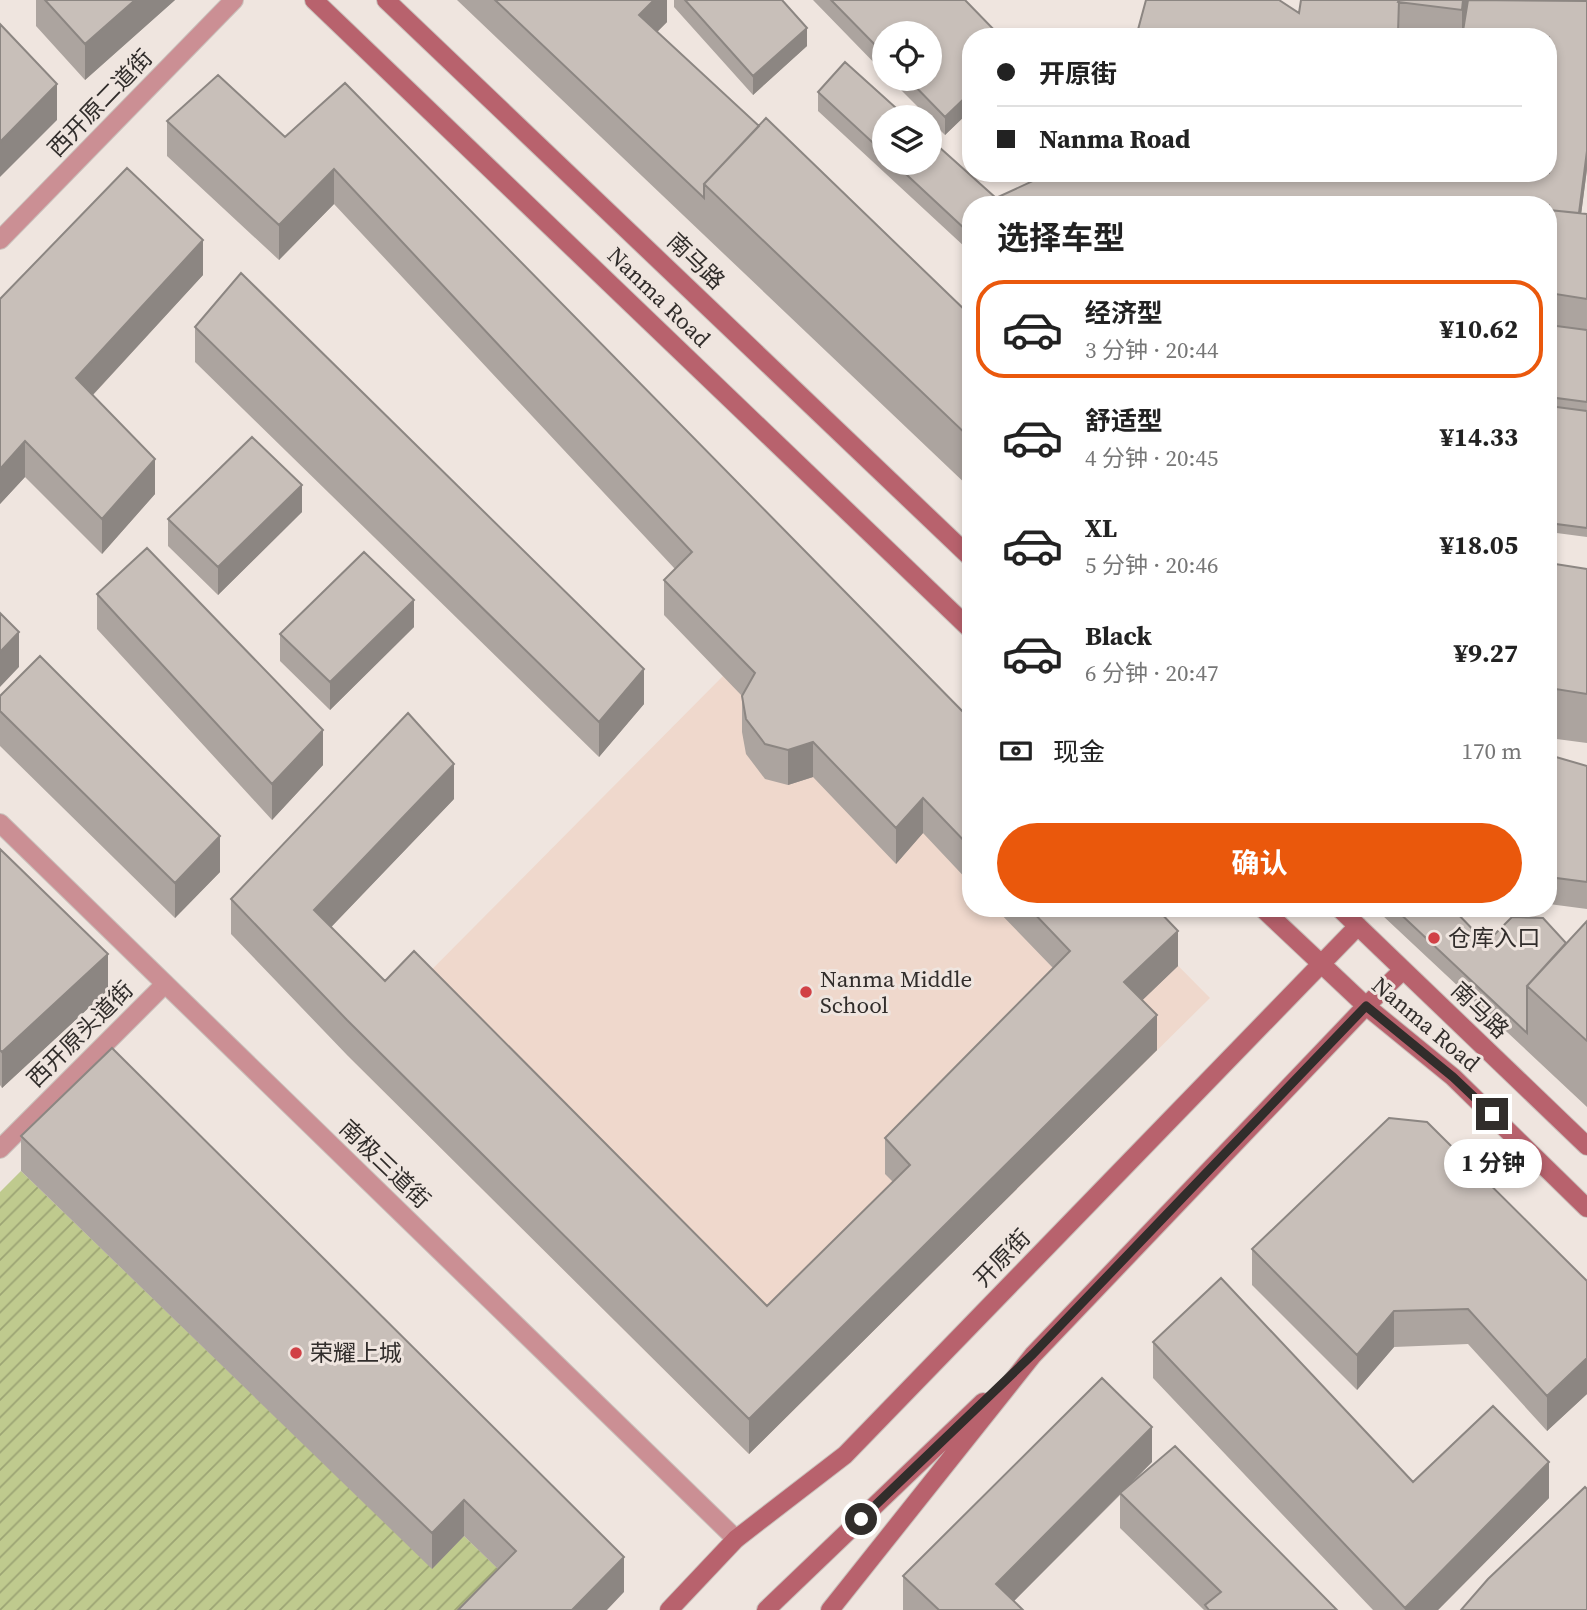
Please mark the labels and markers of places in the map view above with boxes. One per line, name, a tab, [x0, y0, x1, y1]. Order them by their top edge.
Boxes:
place label: 仓库入口	[1448, 922, 1540, 954]
marker: 仓库入口	[1426, 930, 1442, 946]
place label: Nanma Middle School	[820, 963, 972, 1021]
marker: Nanma Middle School	[798, 984, 814, 1000]
place label: 荣耀上城	[310, 1337, 402, 1369]
marker: 荣耀上城	[288, 1345, 304, 1361]

